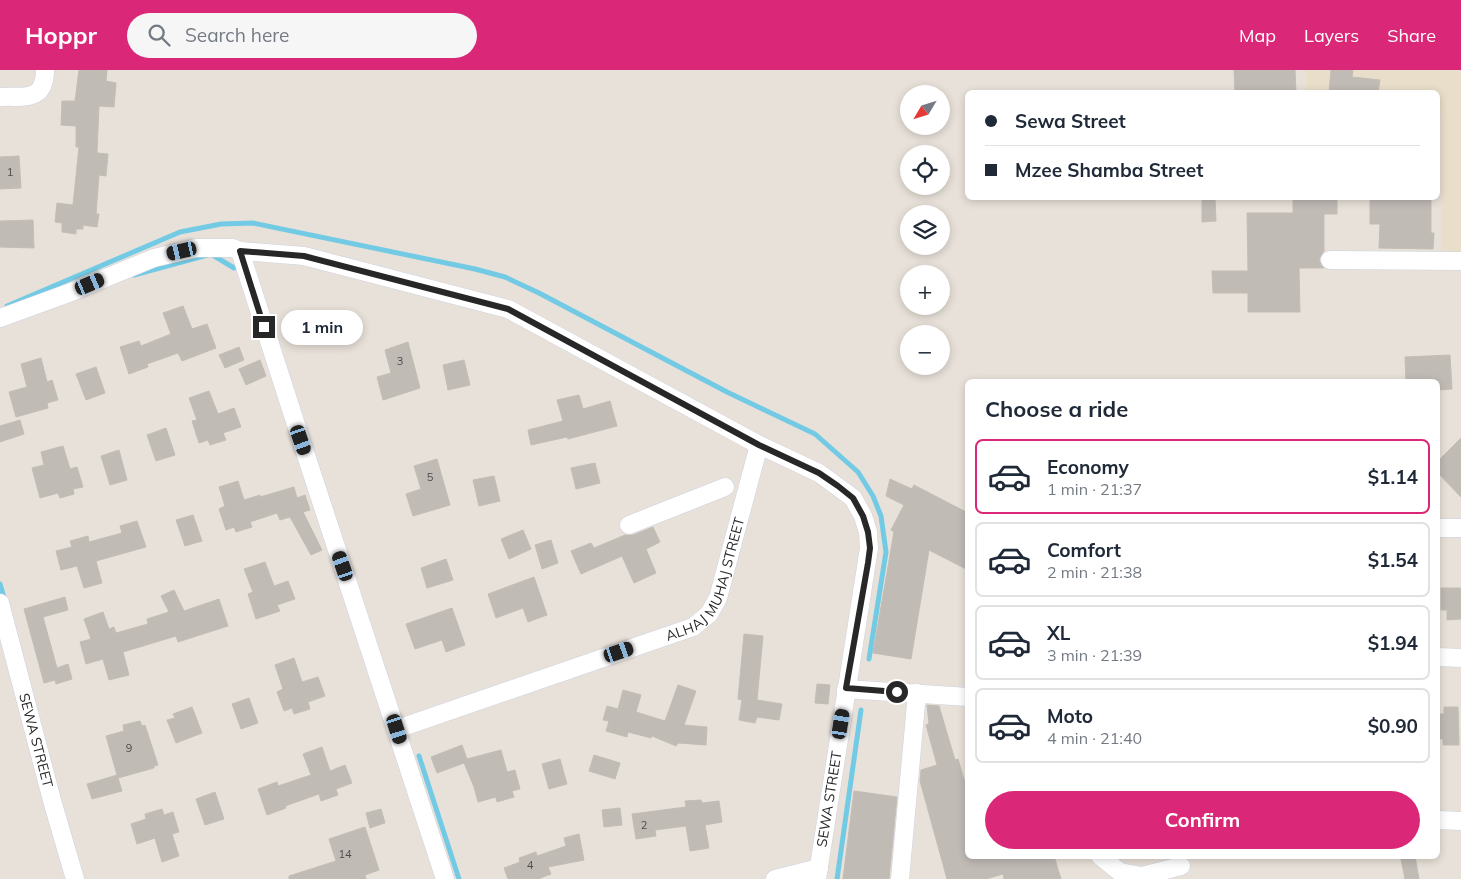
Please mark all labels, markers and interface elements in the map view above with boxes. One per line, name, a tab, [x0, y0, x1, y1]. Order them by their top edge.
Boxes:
search box	[127, 13, 477, 58]
text: Hoppr	[25, 20, 97, 50]
icon: search	[145, 21, 173, 49]
text: Search here	[185, 23, 289, 47]
text: Map	[1239, 24, 1276, 47]
text: Layers	[1304, 24, 1359, 47]
text: Share	[1387, 24, 1436, 47]
north arrow	[900, 85, 950, 135]
map controls	[900, 85, 950, 375]
text: Sewa Street	[1015, 109, 1126, 133]
button: locate	[900, 145, 950, 195]
text: Mzee Shamba Street	[1015, 158, 1203, 182]
house number: 1	[7, 165, 13, 179]
button: layers	[900, 205, 950, 255]
car	[165, 240, 198, 262]
button: +	[900, 265, 950, 315]
car	[73, 271, 106, 297]
callout: 1 min	[282, 310, 364, 344]
route end	[253, 316, 275, 338]
text: 1 min	[301, 317, 343, 337]
button: −	[900, 325, 950, 375]
house number: 3	[397, 354, 403, 368]
text: Choose a ride	[985, 395, 1128, 423]
car	[289, 423, 312, 457]
icon: car	[987, 454, 1032, 499]
text: Economy	[1047, 455, 1129, 479]
text: $1.14	[1368, 465, 1418, 489]
house number: 5	[427, 470, 434, 484]
text: 1 min · 21:37	[1047, 479, 1142, 499]
street label: ALHAJ MUHAJ STREET	[663, 515, 748, 645]
icon: car	[987, 537, 1032, 582]
text: Comfort	[1047, 538, 1121, 562]
text: $1.54	[1368, 548, 1418, 572]
car	[331, 549, 354, 583]
text: 2 min · 21:38	[1047, 562, 1142, 582]
icon: car	[987, 620, 1032, 665]
text: XL	[1047, 621, 1070, 645]
text: $1.94	[1368, 631, 1418, 655]
car	[602, 640, 635, 664]
text: 3 min · 21:39	[1047, 645, 1142, 665]
route start	[886, 681, 908, 703]
street label: SEWA STREET	[15, 691, 57, 790]
icon: car	[987, 703, 1032, 748]
text: Moto	[1047, 704, 1093, 728]
car	[831, 708, 850, 740]
car	[385, 712, 408, 746]
text: $0.90	[1368, 714, 1418, 738]
text: 4 min · 21:40	[1047, 728, 1142, 748]
house number: 9	[126, 741, 132, 755]
street label: SEWA STREET	[813, 749, 846, 848]
button: Confirm	[985, 791, 1420, 849]
house number: 2	[641, 818, 648, 832]
house number: 14	[338, 847, 352, 861]
house number: 4	[527, 858, 534, 872]

